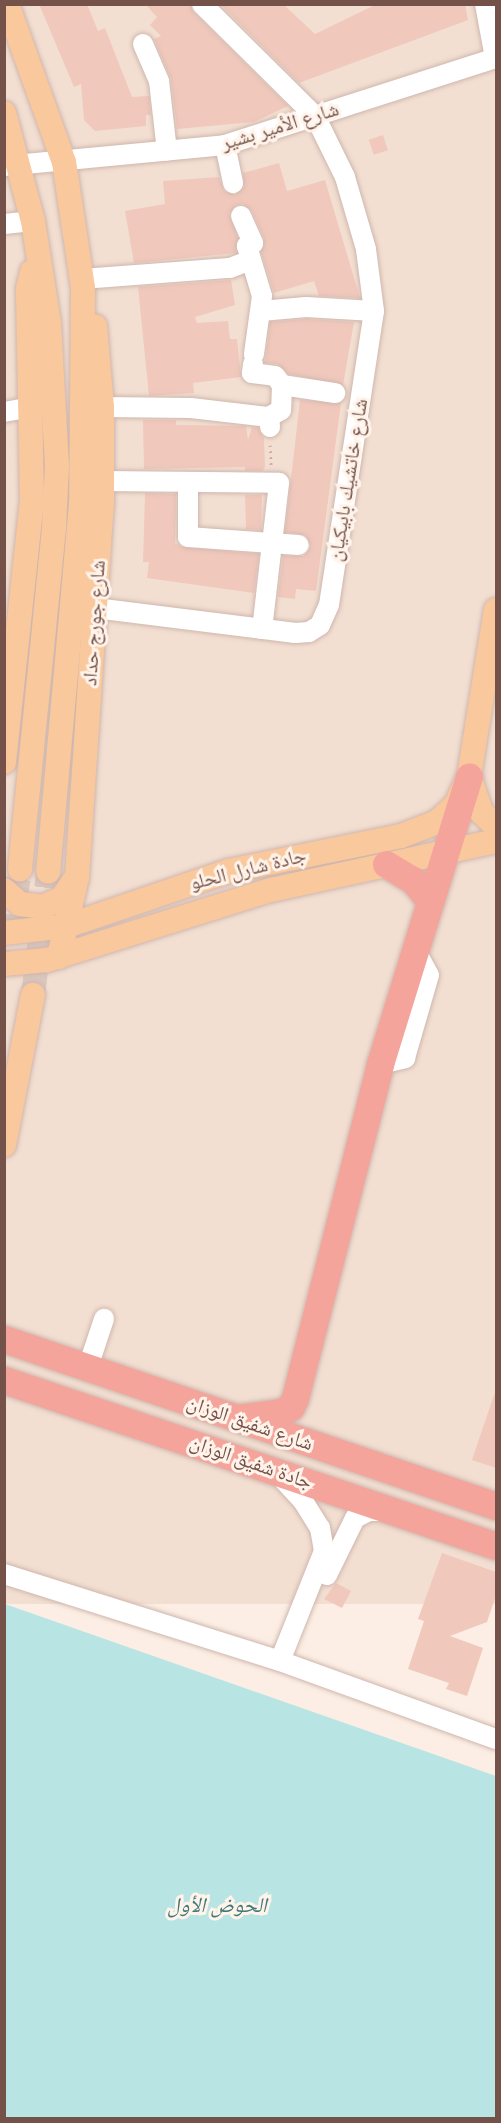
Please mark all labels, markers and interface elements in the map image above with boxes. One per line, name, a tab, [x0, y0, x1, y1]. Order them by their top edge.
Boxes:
street label: شارع الأمير بشير	[218, 97, 342, 155]
street label: شارع خاتشيك بابيكيان	[323, 397, 373, 563]
street label: شارع جورج حداد	[78, 559, 110, 687]
street label: جادة شارل الحلو	[187, 843, 309, 895]
street label: شارع شفيق الوزان	[184, 1390, 316, 1456]
street label: جادة شفيق الوزان	[187, 1430, 315, 1494]
water label: الحوض الأول	[167, 1892, 267, 1918]

